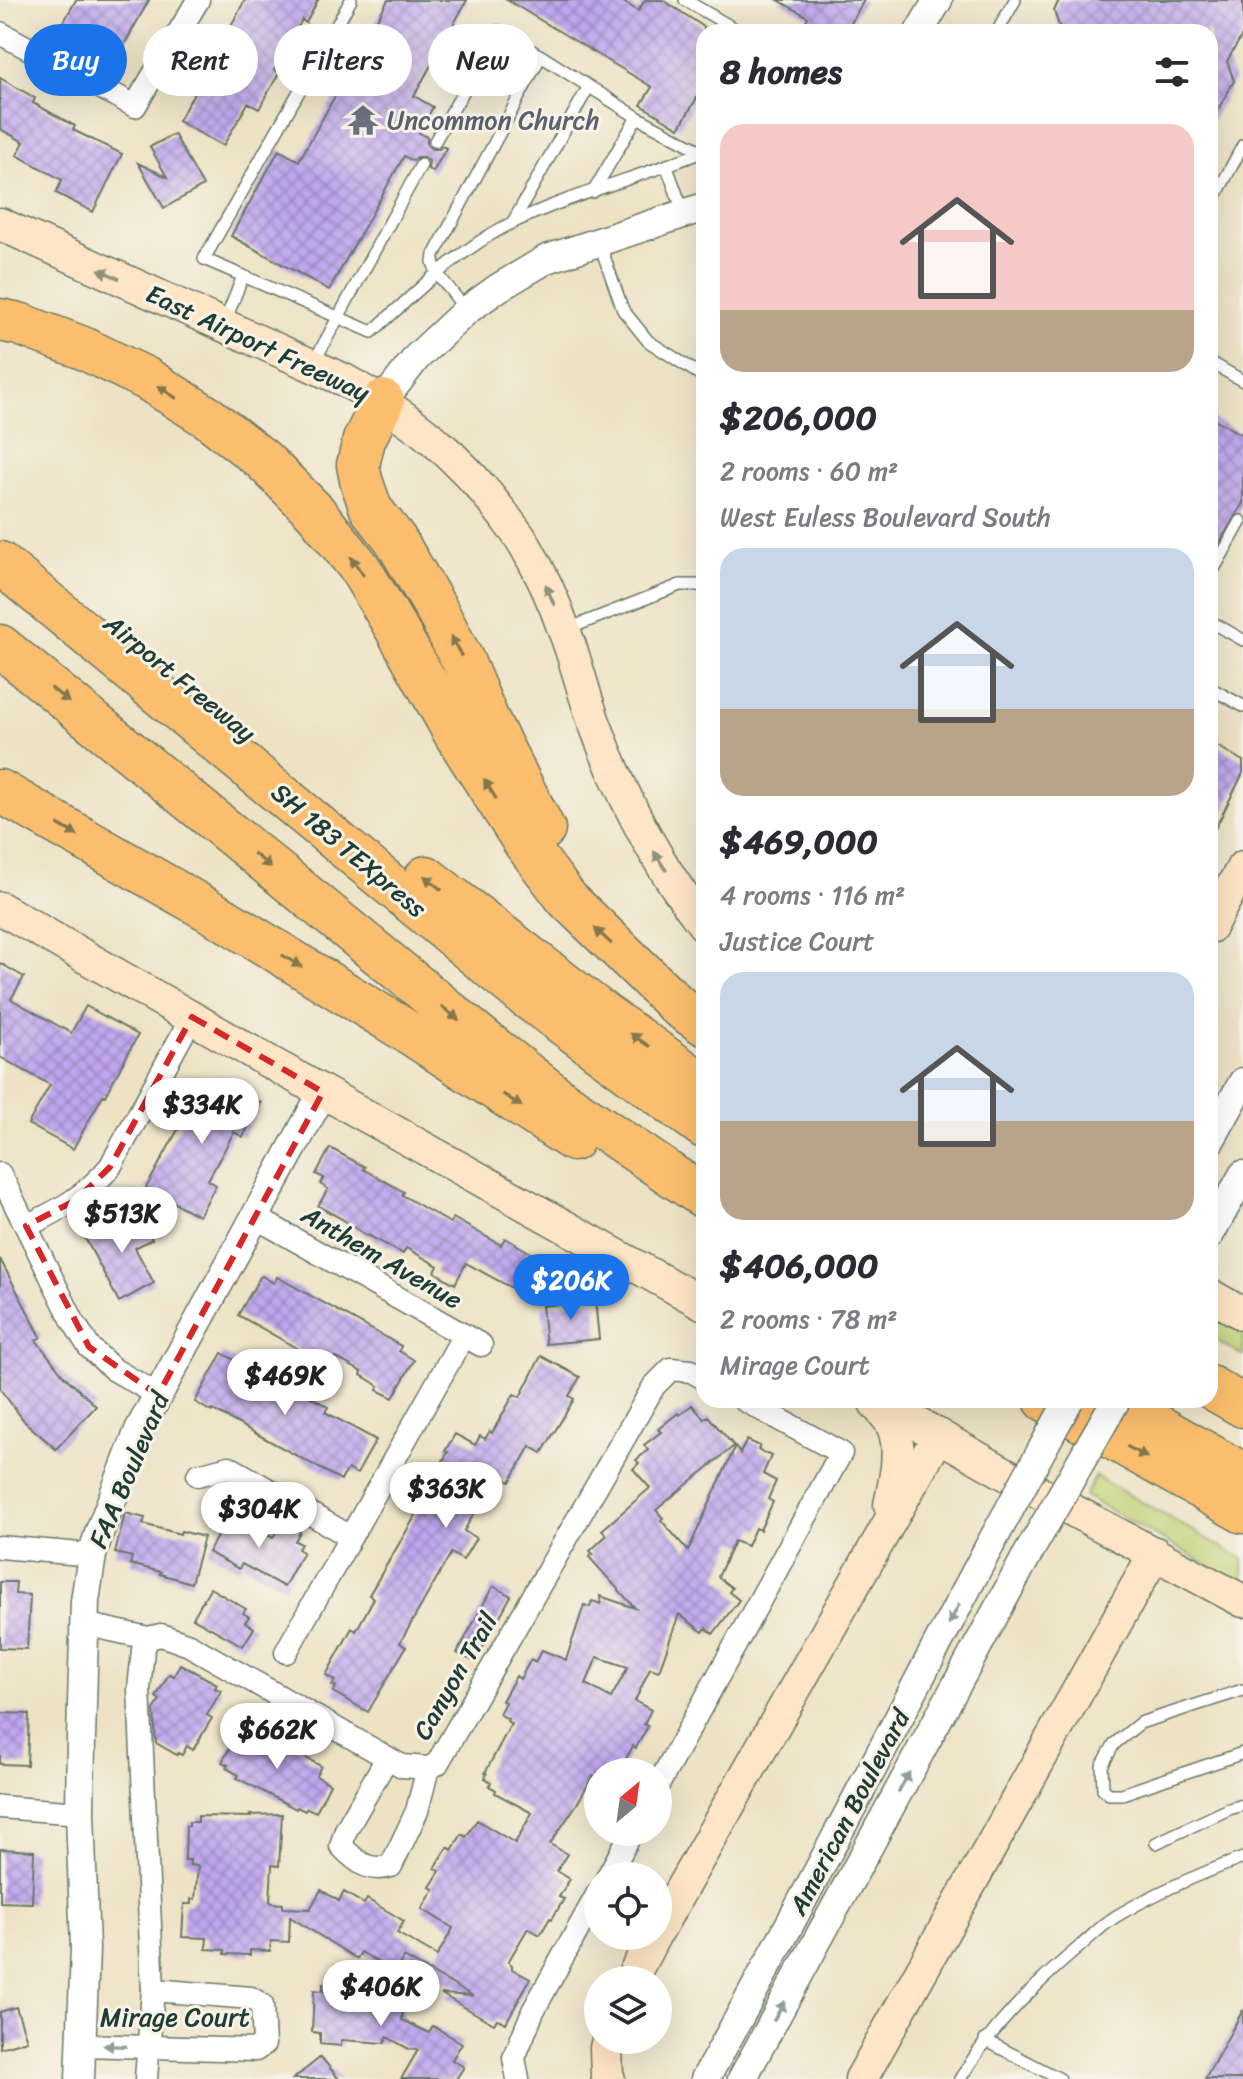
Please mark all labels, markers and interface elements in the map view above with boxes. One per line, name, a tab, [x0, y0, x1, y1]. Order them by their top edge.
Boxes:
chip: Buy	[24, 24, 127, 96]
chip: Rent	[143, 24, 258, 96]
chip: Filters	[274, 24, 412, 96]
chip: New	[428, 24, 537, 96]
text: 8 homes	[720, 42, 842, 102]
icon: filters	[1150, 50, 1194, 94]
place label: Uncommon Church	[387, 97, 599, 143]
temple icon: Uncommon Church	[346, 103, 380, 137]
icon: home	[885, 176, 1029, 320]
one-way arrow	[97, 267, 121, 280]
street label: East Airport Freeway	[138, 271, 378, 415]
one-way arrow	[156, 385, 178, 399]
text: $206,000	[720, 388, 877, 448]
text: 2 rooms · 60 m²	[720, 448, 898, 494]
text: West Euless Boulevard South	[720, 494, 1051, 540]
one-way arrow	[350, 556, 365, 577]
one-way arrow	[544, 584, 557, 607]
icon: home	[885, 600, 1029, 744]
street label: Airport Freeway	[93, 601, 267, 755]
one-way arrow	[449, 635, 462, 658]
one-way arrow	[50, 687, 71, 704]
street label: SH 183 TEXpress	[260, 770, 438, 930]
one-way arrow	[484, 778, 498, 800]
text: $469,000	[720, 812, 878, 872]
one-way arrow	[57, 823, 79, 837]
one-way arrow	[653, 850, 667, 872]
one-way arrow	[252, 851, 272, 868]
text: 4 rooms · 116 m²	[720, 872, 905, 918]
one-way arrow	[423, 875, 443, 892]
text: Justice Court	[720, 918, 874, 964]
one-way arrow	[594, 927, 613, 946]
one-way arrow	[281, 953, 303, 967]
one-way arrow	[440, 1004, 460, 1021]
icon: home	[885, 1024, 1029, 1168]
one-way arrow	[630, 1033, 651, 1048]
pin: $334K	[146, 1078, 258, 1146]
text: $334K	[163, 1081, 241, 1127]
one-way arrow	[501, 1093, 522, 1108]
pin: $513K	[66, 1187, 178, 1255]
text: $513K	[85, 1190, 159, 1236]
street label: Anthem Avenue	[292, 1192, 471, 1322]
text: $406,000	[720, 1236, 879, 1296]
pin: $206K	[515, 1254, 627, 1322]
text: $206K	[531, 1257, 611, 1303]
text: 2 rooms · 78 m²	[720, 1296, 897, 1342]
text: Mirage Court	[720, 1342, 870, 1388]
pin: $469K	[229, 1349, 341, 1417]
text: $469K	[245, 1352, 325, 1398]
street label: FAA Boulevard	[75, 1382, 184, 1555]
one-way arrow	[1126, 1445, 1148, 1459]
pin: $363K	[390, 1462, 502, 1530]
text: $363K	[408, 1465, 484, 1511]
pin: $304K	[203, 1482, 315, 1550]
text: $304K	[219, 1485, 299, 1531]
one-way arrow	[947, 1602, 960, 1625]
street label: Canyon Trail	[400, 1603, 511, 1749]
street label: American Boulevard	[775, 1699, 924, 1924]
pin: $662K	[221, 1703, 333, 1771]
text: $662K	[238, 1706, 316, 1752]
north arrow	[584, 1758, 672, 1846]
map controls	[584, 1758, 672, 2054]
one-way arrow	[897, 1771, 911, 1794]
button: locate	[584, 1862, 672, 1950]
pin: $406K	[325, 1960, 437, 2028]
text: $406K	[341, 1963, 421, 2009]
button: layers	[584, 1966, 672, 2054]
street label: Mirage Court	[100, 1994, 250, 2040]
one-way arrow	[772, 1999, 786, 2022]
one-way arrow	[102, 2040, 127, 2052]

